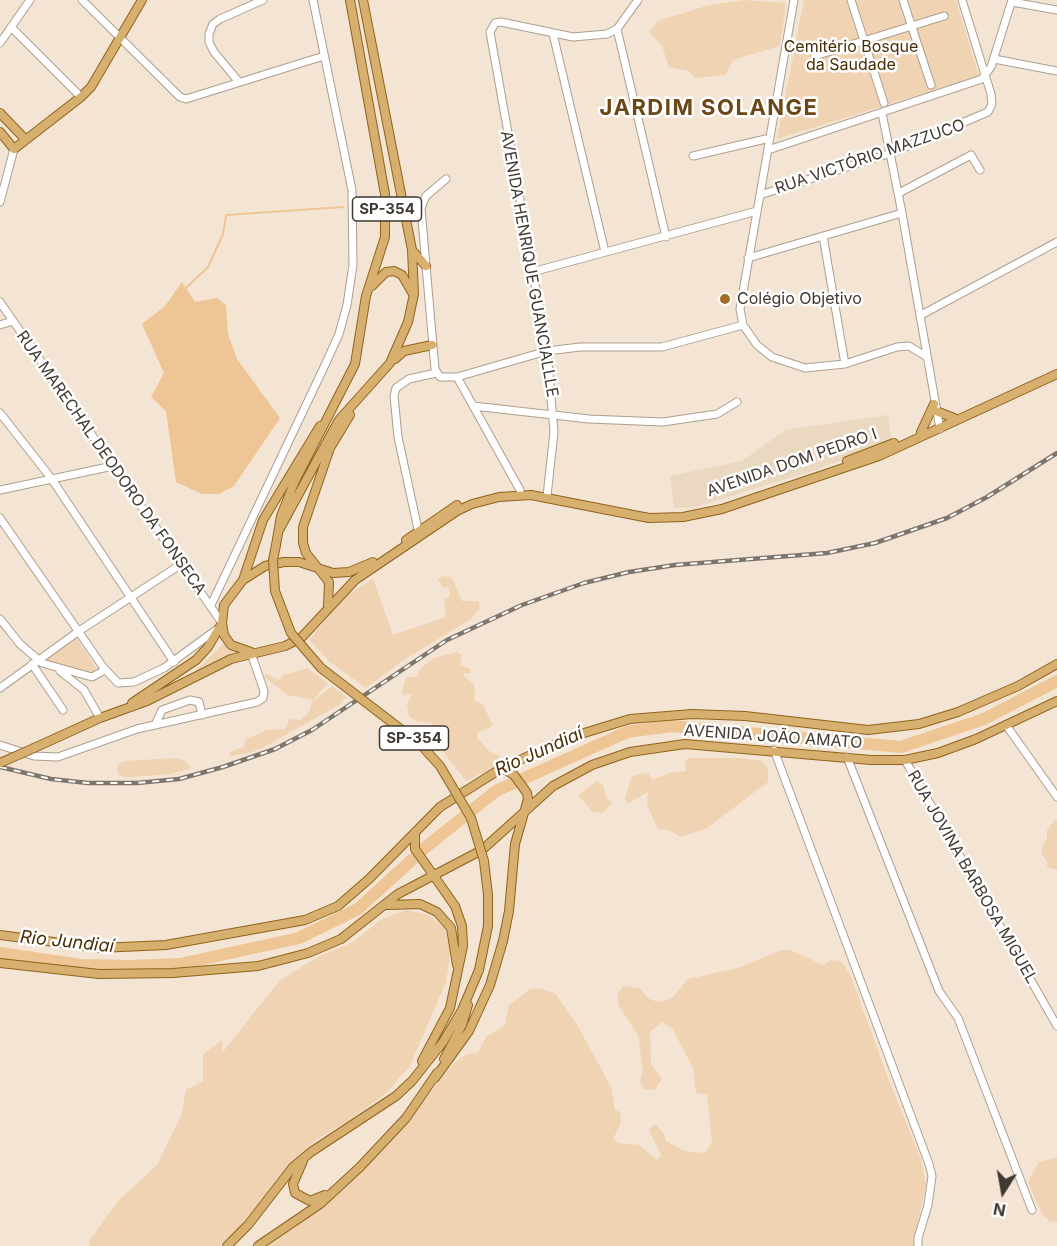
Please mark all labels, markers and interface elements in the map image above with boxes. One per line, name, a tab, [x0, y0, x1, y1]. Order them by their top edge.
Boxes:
park label: Cemitério Bosque da Saudade	[784, 37, 918, 75]
district label: JARDIM SOLANGE	[600, 95, 818, 121]
street label: RUA VICTÓRIO MAZZUCO	[773, 115, 967, 199]
street label: AVENIDA HENRIQUE GUANCIALLLE	[496, 129, 562, 399]
road number: SP-354	[352, 197, 422, 221]
place label: Colégio Objetivo	[737, 289, 862, 309]
marker: Colégio Objetivo	[718, 292, 732, 306]
street label: RUA MARECHAL DEODORO DA FONSECA	[12, 327, 210, 599]
street label: AVENIDA DOM PEDRO I	[704, 425, 880, 501]
street label: AVENIDA JOÃO AMATO	[683, 721, 863, 753]
water label: Rio Jundiaí	[492, 723, 586, 781]
road number: SP-354	[380, 726, 448, 750]
street label: RUA JOVINA BARBOSA MIGUEL	[903, 767, 1041, 987]
water label: Rio Jundiaí	[19, 926, 115, 958]
north arrow	[973, 1162, 1033, 1222]
text: N	[992, 1199, 1007, 1221]

